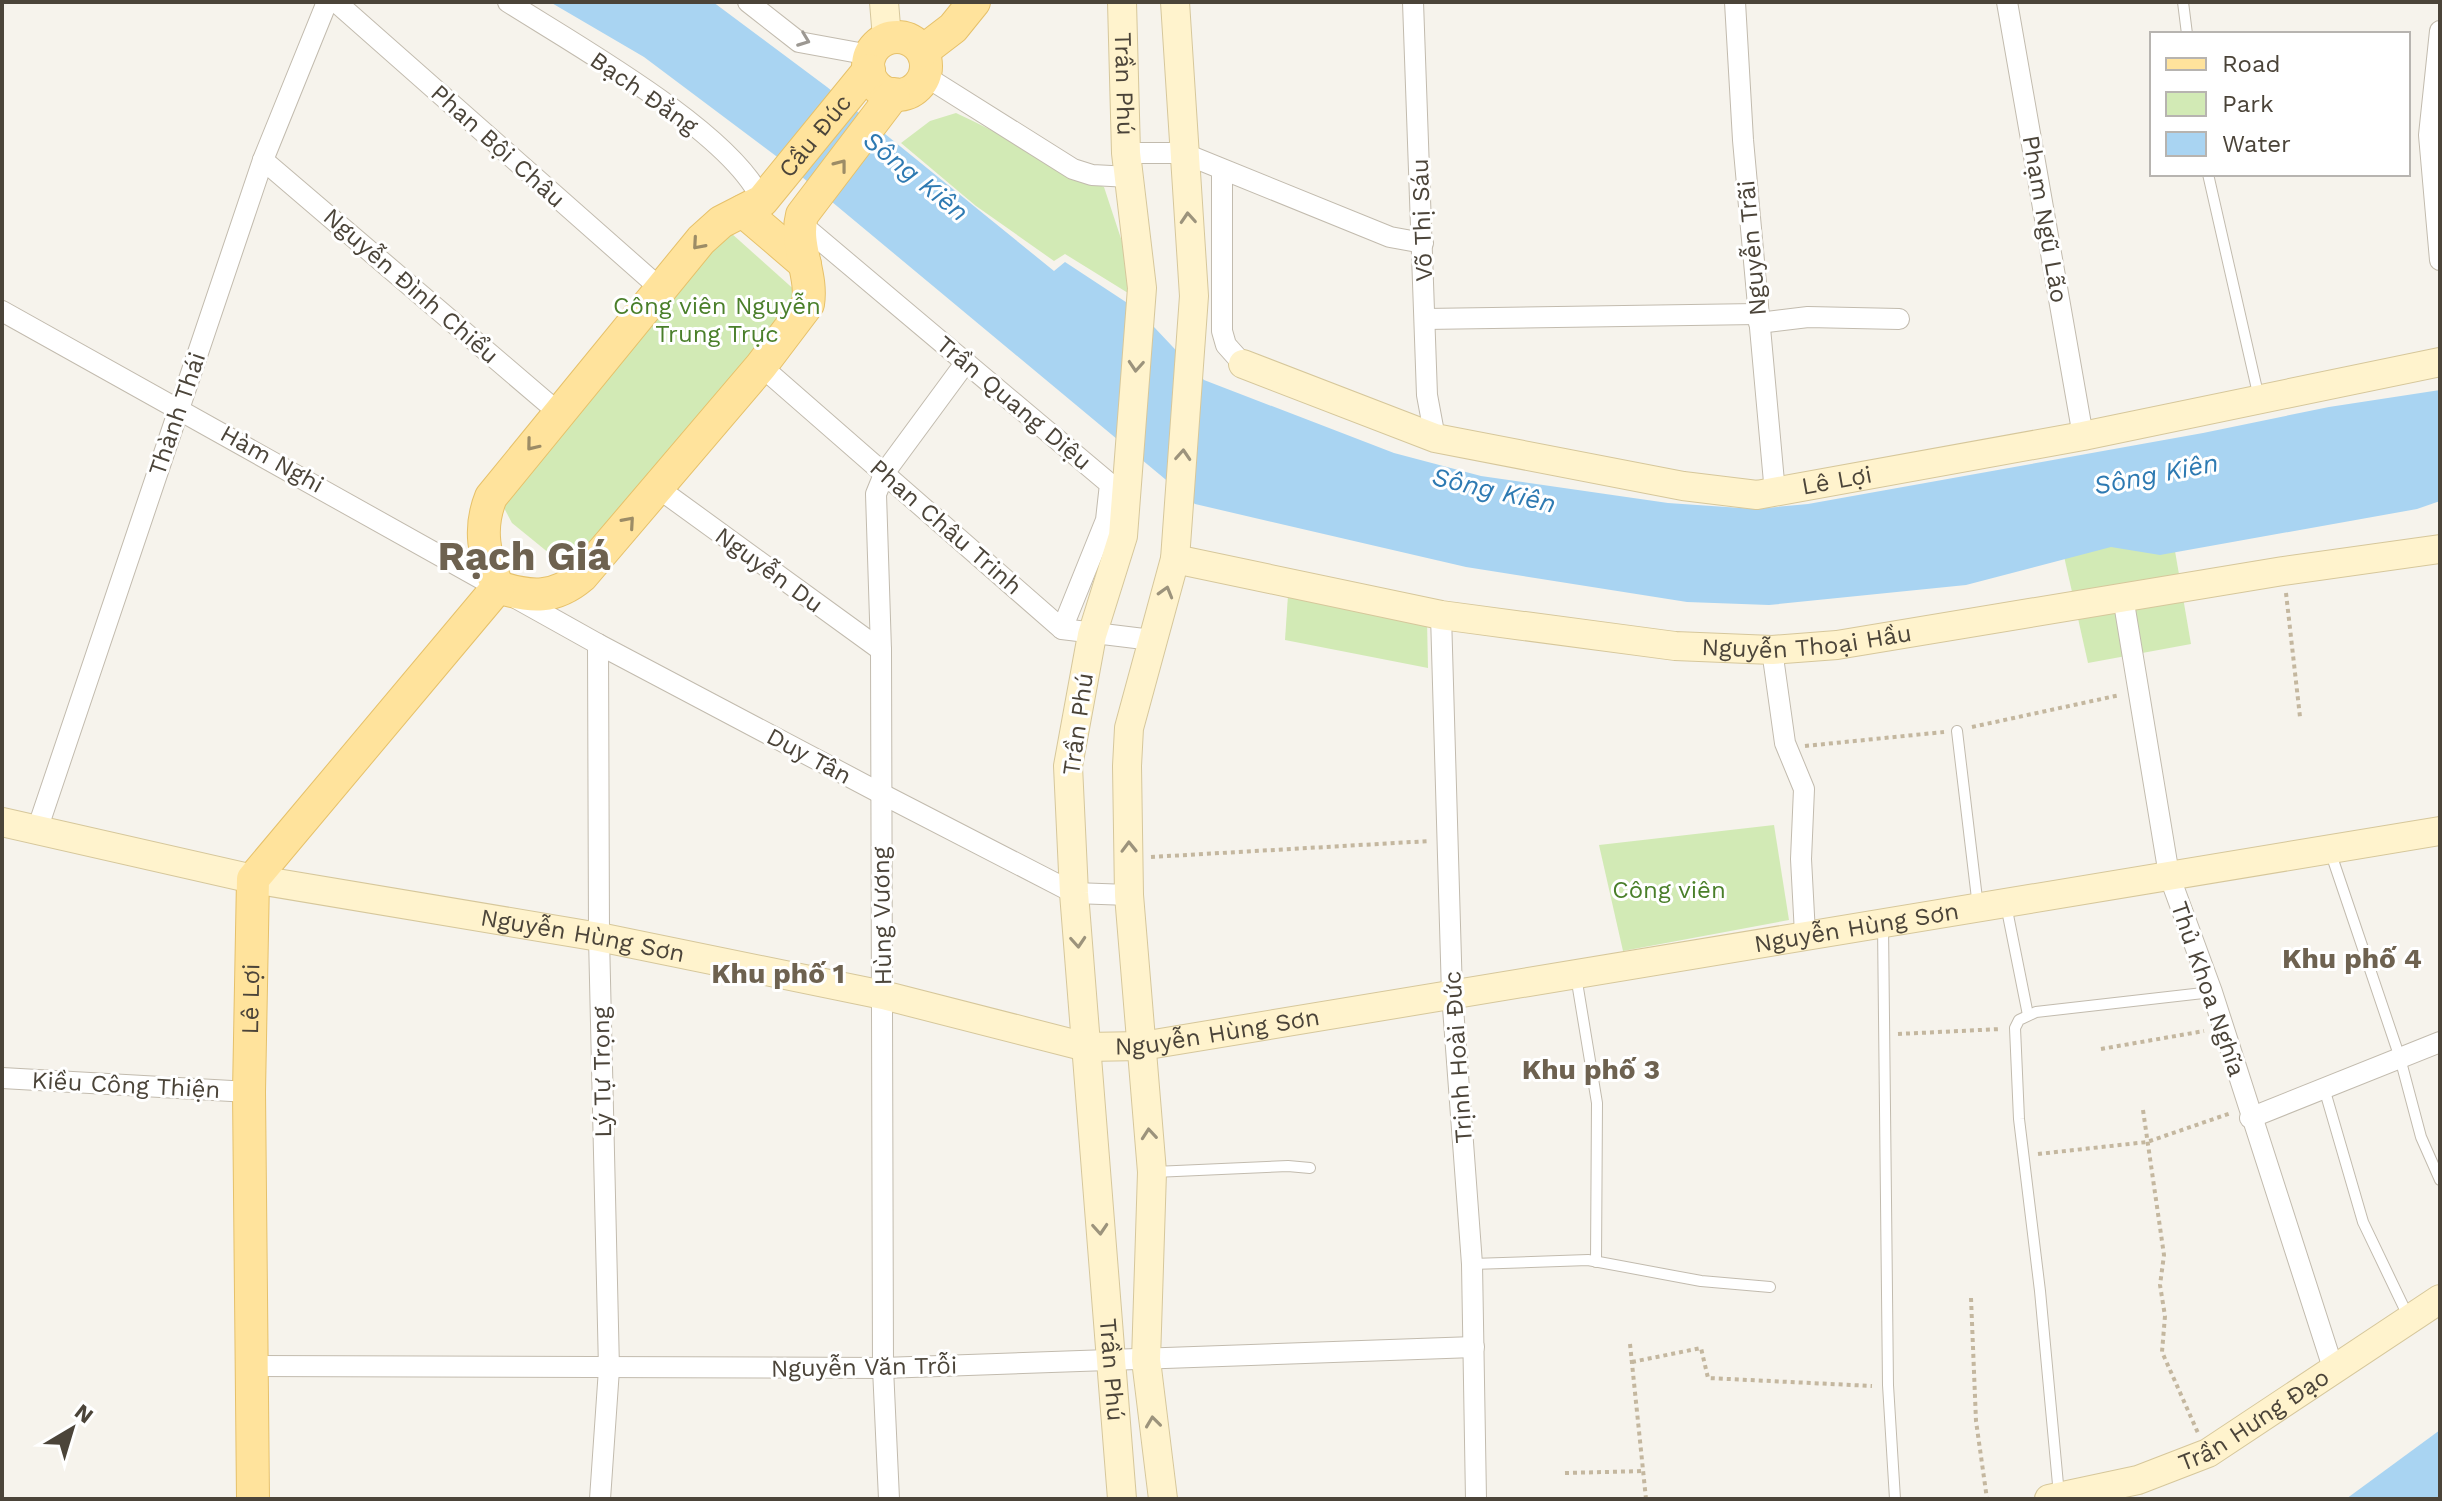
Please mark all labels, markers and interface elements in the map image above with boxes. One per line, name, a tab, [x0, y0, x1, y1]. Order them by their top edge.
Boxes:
one-way arrow	[796, 30, 810, 47]
street label: Trần Phú	[1109, 32, 1140, 136]
legend	[2150, 32, 2410, 176]
street label: Bạch Đằng	[585, 46, 703, 140]
text: Road	[2222, 50, 2281, 78]
street label: Phan Bội Châu	[425, 79, 571, 213]
street label: Cầu Đúc	[773, 89, 857, 183]
text: Park	[2222, 90, 2274, 118]
water label: Sông Kiên	[858, 125, 974, 227]
text: Water	[2222, 130, 2291, 158]
street label: Phạm Ngũ Lão	[2016, 133, 2074, 305]
street label: Võ Thị Sáu	[1406, 158, 1438, 282]
one-way arrow	[832, 159, 846, 174]
street label: Nguyễn Trãi	[1732, 179, 1772, 317]
street label: Nguyễn Đình Chiểu	[318, 202, 504, 370]
one-way arrow	[1180, 211, 1197, 224]
one-way arrow	[693, 235, 708, 250]
park label: Công viên Nguyễn Trung Trực	[613, 292, 821, 348]
street label: Trần Quang Diệu	[931, 330, 1097, 476]
street label: Thành Thái	[143, 349, 211, 479]
one-way arrow	[1128, 360, 1145, 373]
street label: Hàm Nghi	[216, 419, 328, 499]
one-way arrow	[528, 436, 542, 451]
water label: Sông Kiên	[2091, 447, 2221, 501]
one-way arrow	[1174, 448, 1191, 461]
street label: Phan Châu Trinh	[864, 453, 1028, 601]
street label: Lê Lợi	[1799, 460, 1874, 501]
water label: Sông Kiên	[1429, 461, 1559, 519]
one-way arrow	[619, 517, 633, 532]
street label: Nguyễn Du	[710, 522, 828, 618]
district label: Rạch Giá	[437, 533, 611, 580]
one-way arrow	[1156, 585, 1173, 599]
street label: Nguyễn Thoại Hầu	[1701, 619, 1914, 664]
street label: Trần Phú	[1057, 671, 1099, 777]
street label: Duy Tân	[762, 722, 856, 790]
one-way arrow	[1120, 840, 1138, 853]
street label: Hùng Vương	[867, 846, 897, 986]
park label: Công viên	[1612, 876, 1726, 904]
street label: Nguyễn Hùng Sơn	[1752, 897, 1961, 958]
street label: Thủ Khoa Nghĩa	[2165, 898, 2251, 1080]
street label: Nguyễn Hùng Sơn	[479, 903, 687, 968]
one-way arrow	[1069, 936, 1086, 949]
district label: Khu phố 4	[2282, 942, 2422, 975]
district label: Khu phố 1	[711, 957, 845, 990]
street label: Lê Lợi	[236, 963, 265, 1035]
street label: Trịnh Hoài Đức	[1438, 970, 1478, 1144]
street label: Nguyễn Hùng Sơn	[1115, 1003, 1322, 1060]
street label: Lý Tự Trọng	[587, 1006, 617, 1138]
district label: Khu phố 3	[1522, 1053, 1660, 1086]
street label: Kiều Công Thiện	[31, 1066, 221, 1104]
one-way arrow	[1141, 1127, 1158, 1140]
one-way arrow	[1091, 1223, 1108, 1236]
street label: Trần Phú	[1094, 1317, 1130, 1422]
street label: Nguyễn Văn Trỗi	[771, 1351, 957, 1383]
street label: Trần Hưng Đạo	[2175, 1363, 2334, 1477]
north arrow	[32, 1389, 112, 1469]
text: N	[70, 1399, 98, 1429]
one-way arrow	[1145, 1415, 1162, 1428]

